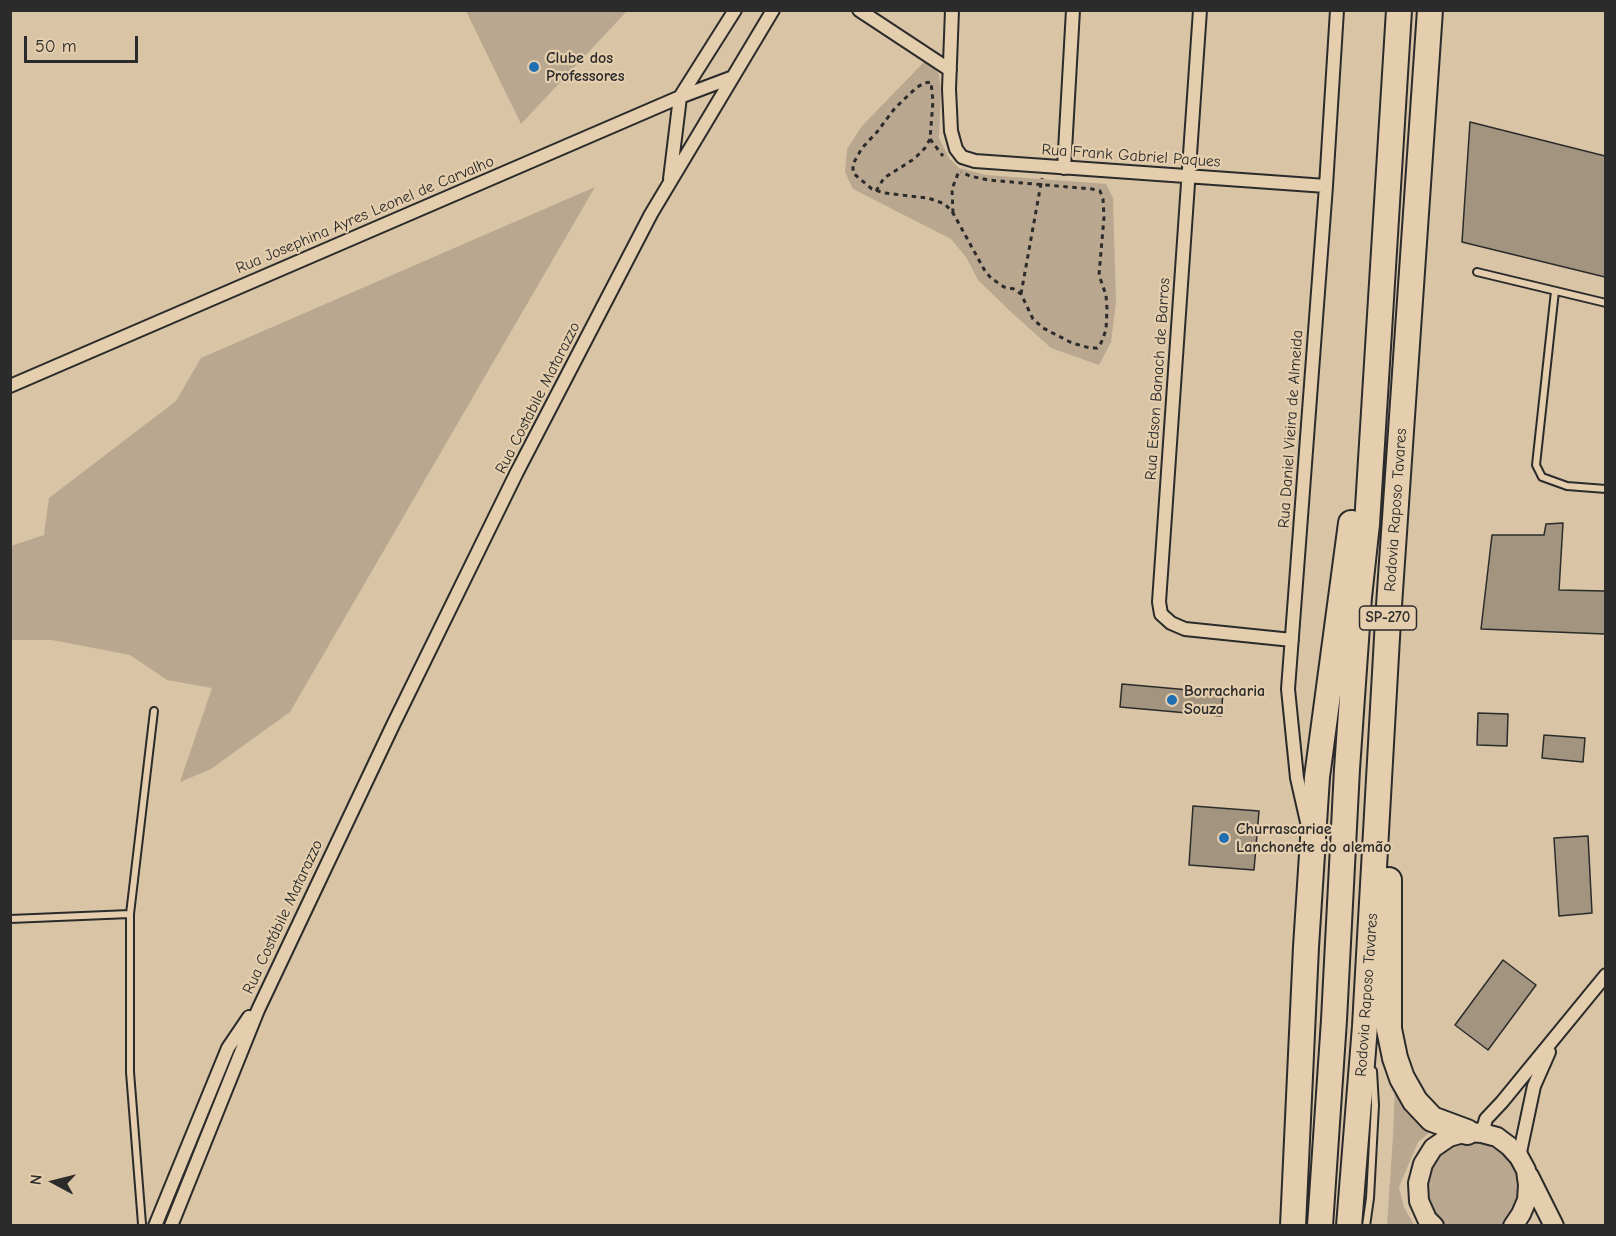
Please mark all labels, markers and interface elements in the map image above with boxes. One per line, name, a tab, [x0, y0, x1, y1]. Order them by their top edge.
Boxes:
scale bar	[27, 24, 141, 62]
text: 50 m	[35, 36, 77, 57]
place label: Clube dos Professores	[546, 48, 624, 86]
marker: Clube dos Professores	[527, 60, 541, 74]
street label: Rua Frank Gabriel Paques	[1041, 140, 1221, 172]
street label: Rua Josephina Ayres Leonel de Carvalho	[233, 152, 497, 278]
street label: Rua Edson Banach de Barros	[1141, 277, 1175, 481]
street label: Rua Costabile Matarazzo	[491, 319, 585, 477]
street label: Rua Daniel Vieira de Almeida	[1274, 329, 1308, 529]
street label: Rodovia Raposo Tavares	[1381, 428, 1411, 592]
road number: SP-270	[1360, 606, 1416, 630]
place label: Borracharia Souza	[1184, 681, 1265, 719]
marker: Borracharia Souza	[1165, 693, 1179, 707]
place label: Churrascariae Lanchonete do alemão	[1236, 819, 1391, 857]
marker: Churrascariae Lanchonete do alemão	[1217, 831, 1231, 845]
street label: Rua Costábile Matarazzo	[239, 837, 327, 997]
street label: Rodovia Raposo Tavares	[1352, 913, 1382, 1077]
north arrow	[24, 1152, 84, 1212]
text: N	[27, 1174, 46, 1186]

